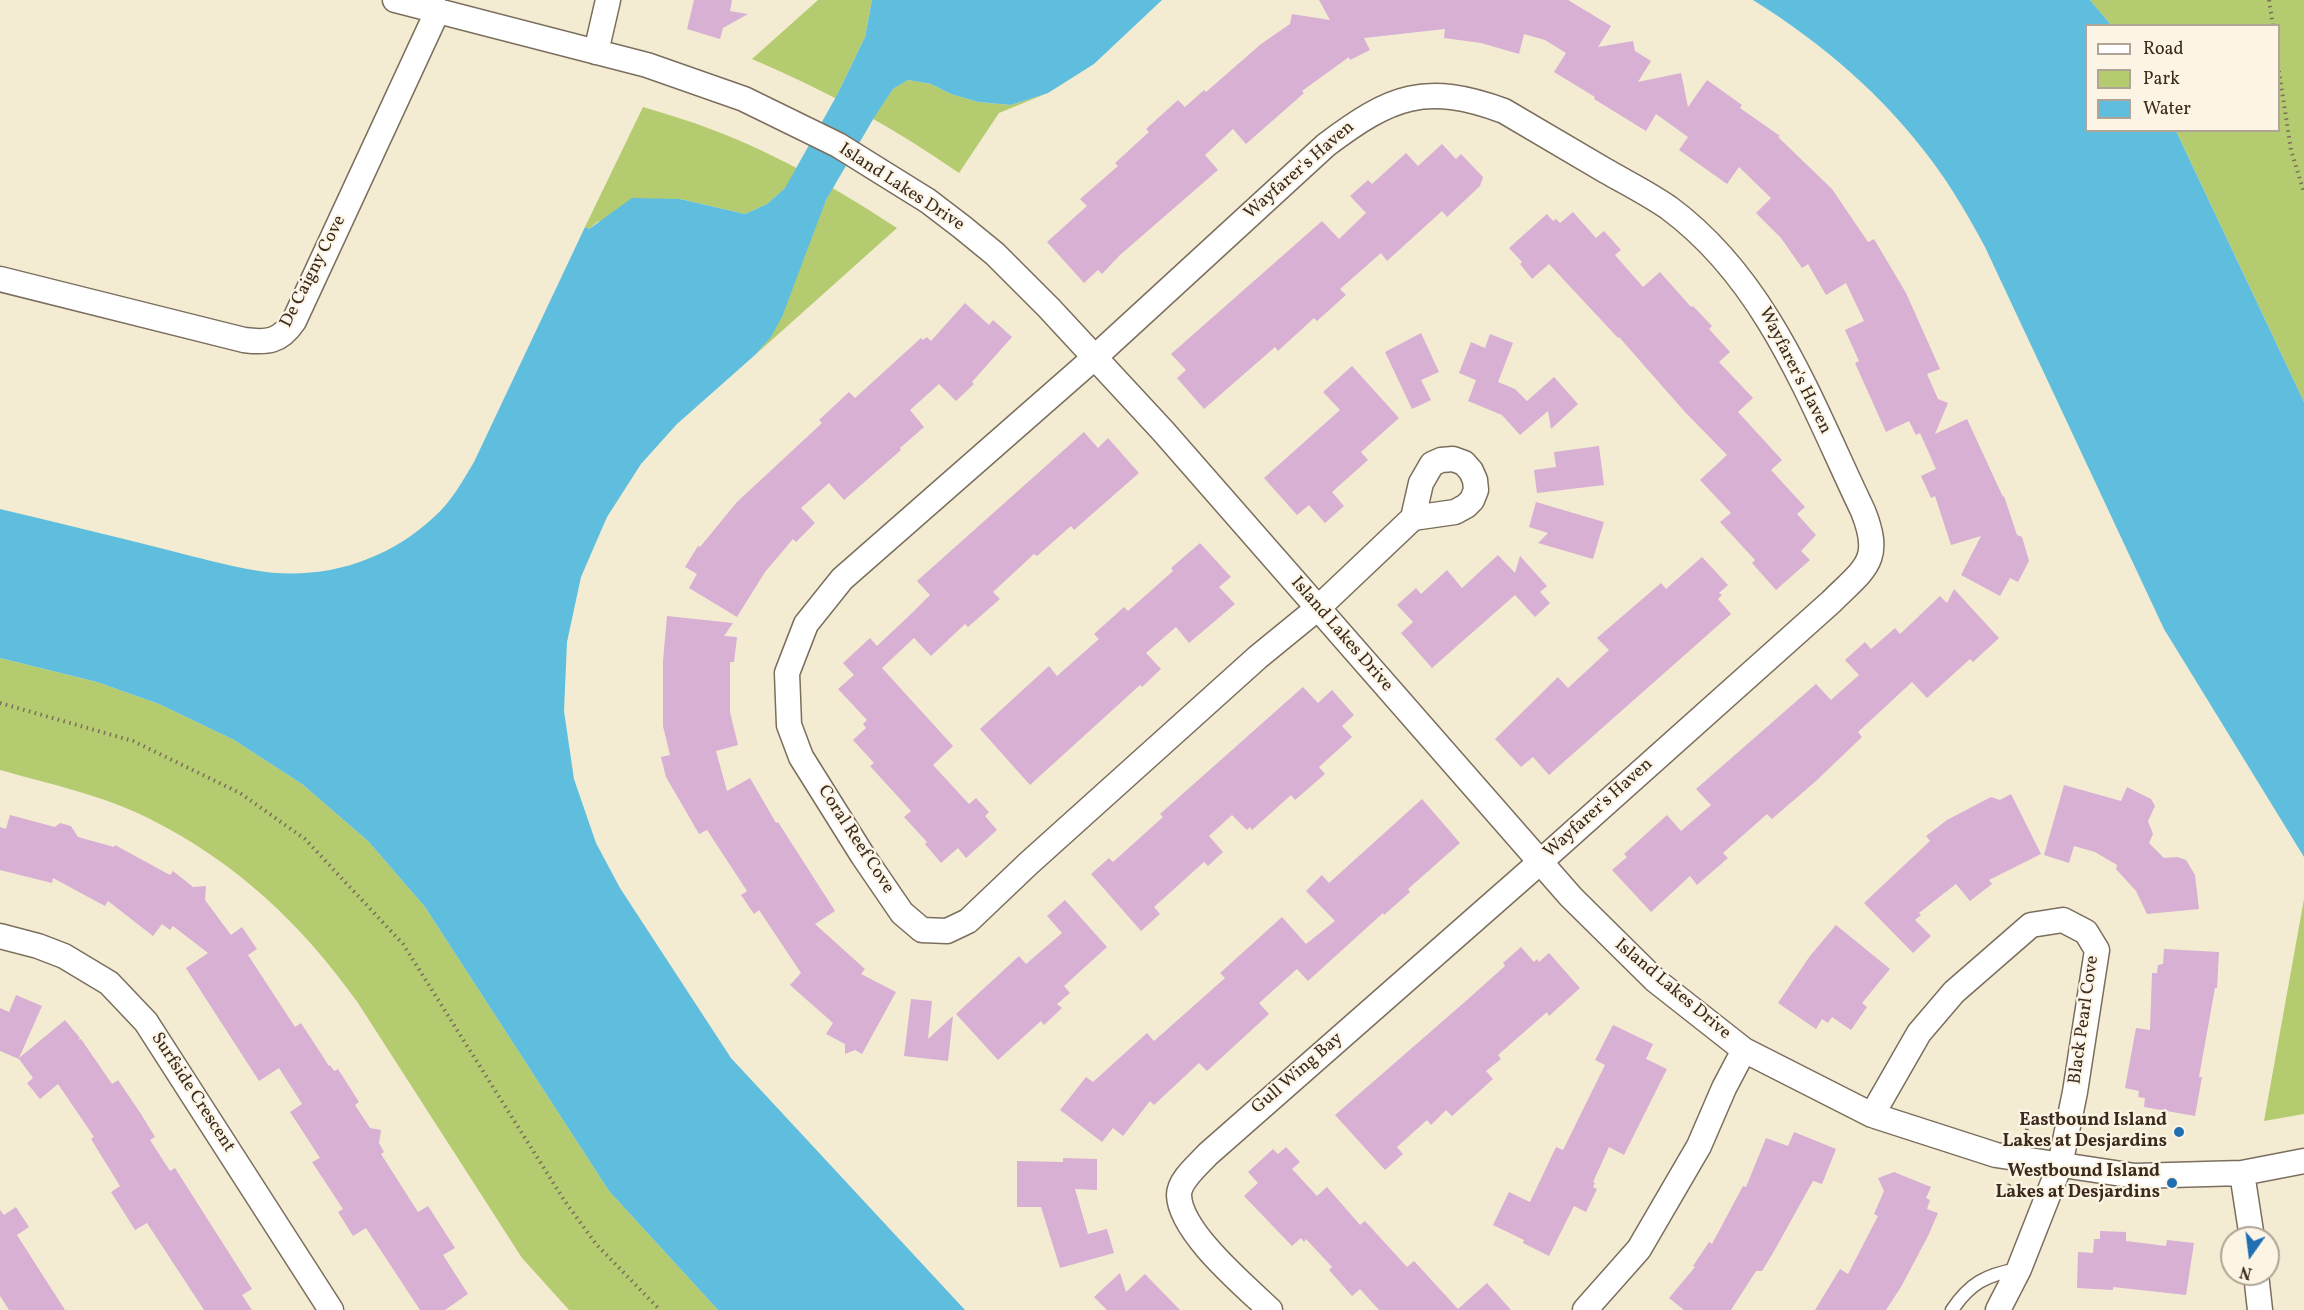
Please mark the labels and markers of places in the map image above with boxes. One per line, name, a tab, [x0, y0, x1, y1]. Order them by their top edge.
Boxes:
place label: Eastbound Island Lakes at Desjardins	[2002, 1111, 2167, 1154]
marker: Eastbound Island Lakes at Desjardins	[2172, 1125, 2186, 1139]
place label: Westbound Island Lakes at Desjardins	[1995, 1162, 2160, 1204]
marker: Westbound Island Lakes at Desjardins	[2165, 1176, 2179, 1190]

